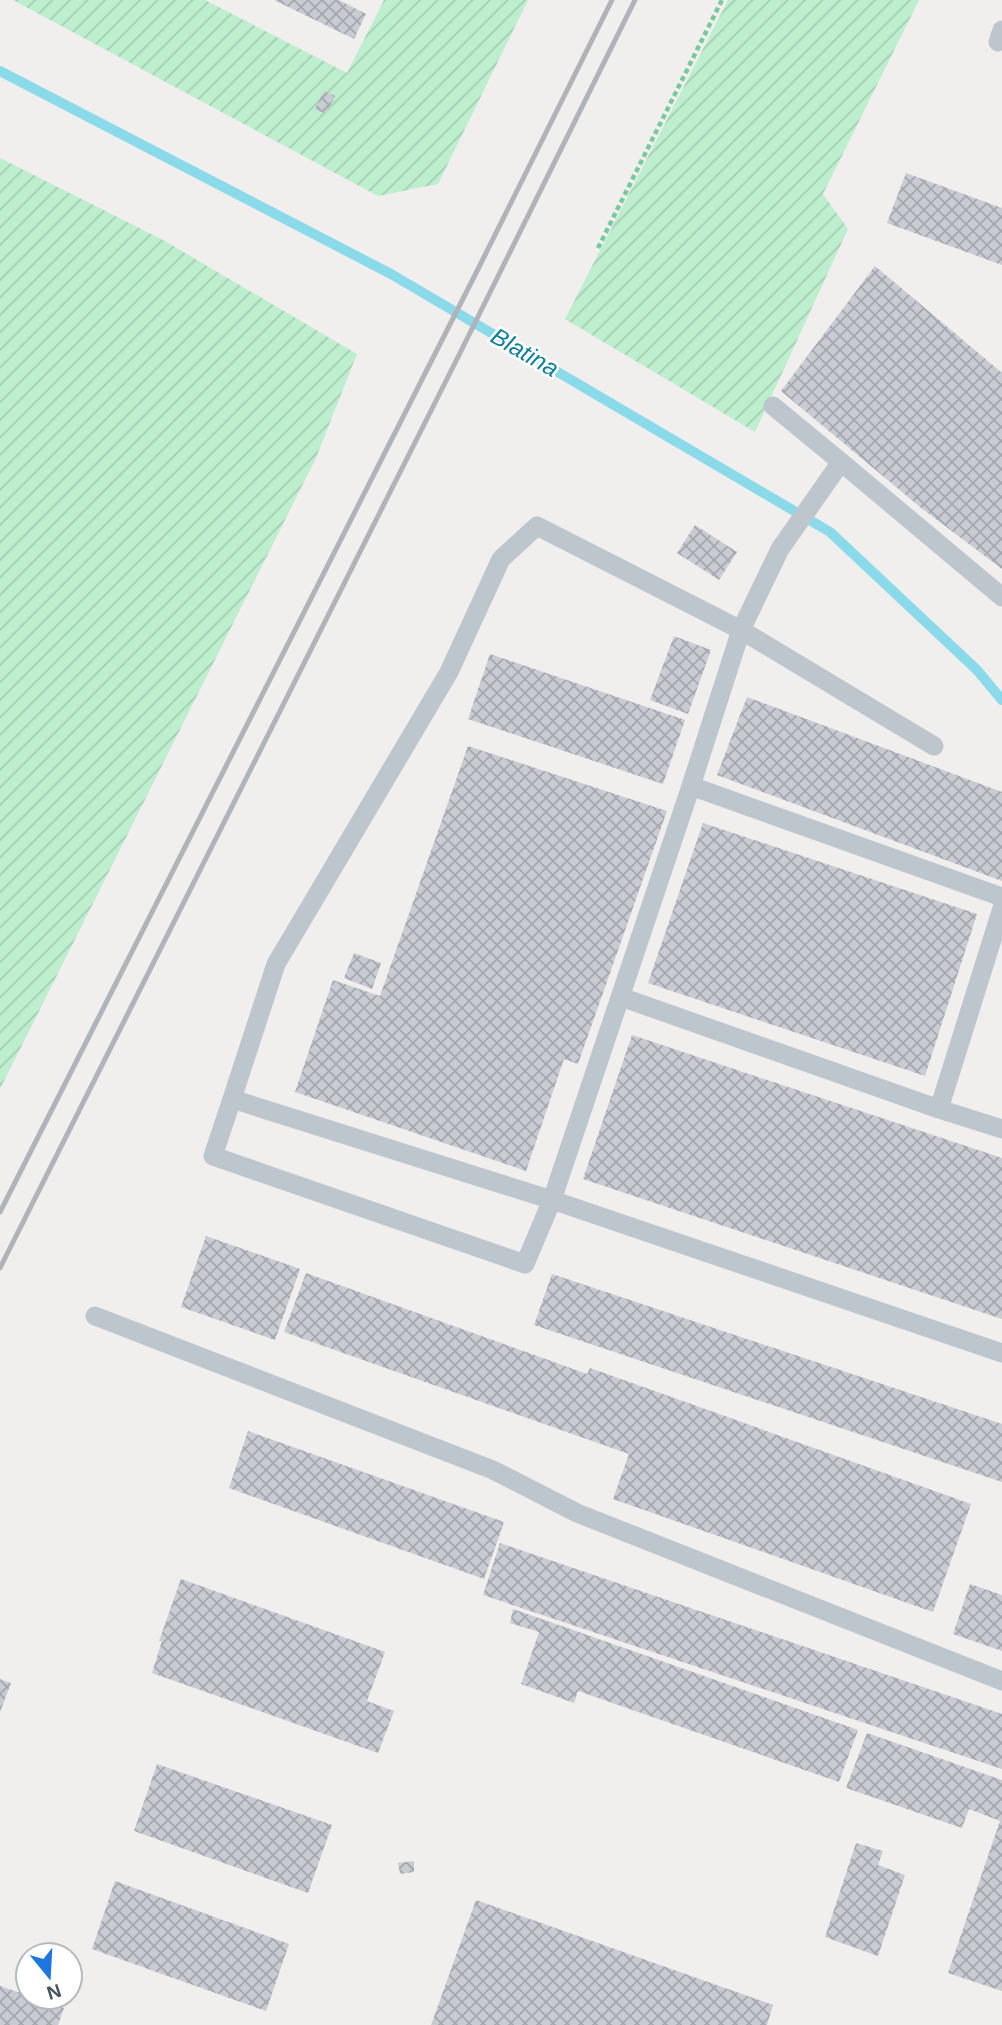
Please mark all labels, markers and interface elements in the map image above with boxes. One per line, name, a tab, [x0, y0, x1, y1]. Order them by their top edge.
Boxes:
water label: Blatina	[486, 322, 564, 382]
north arrow	[14, 1941, 84, 2011]
text: N	[44, 1980, 64, 2004]

